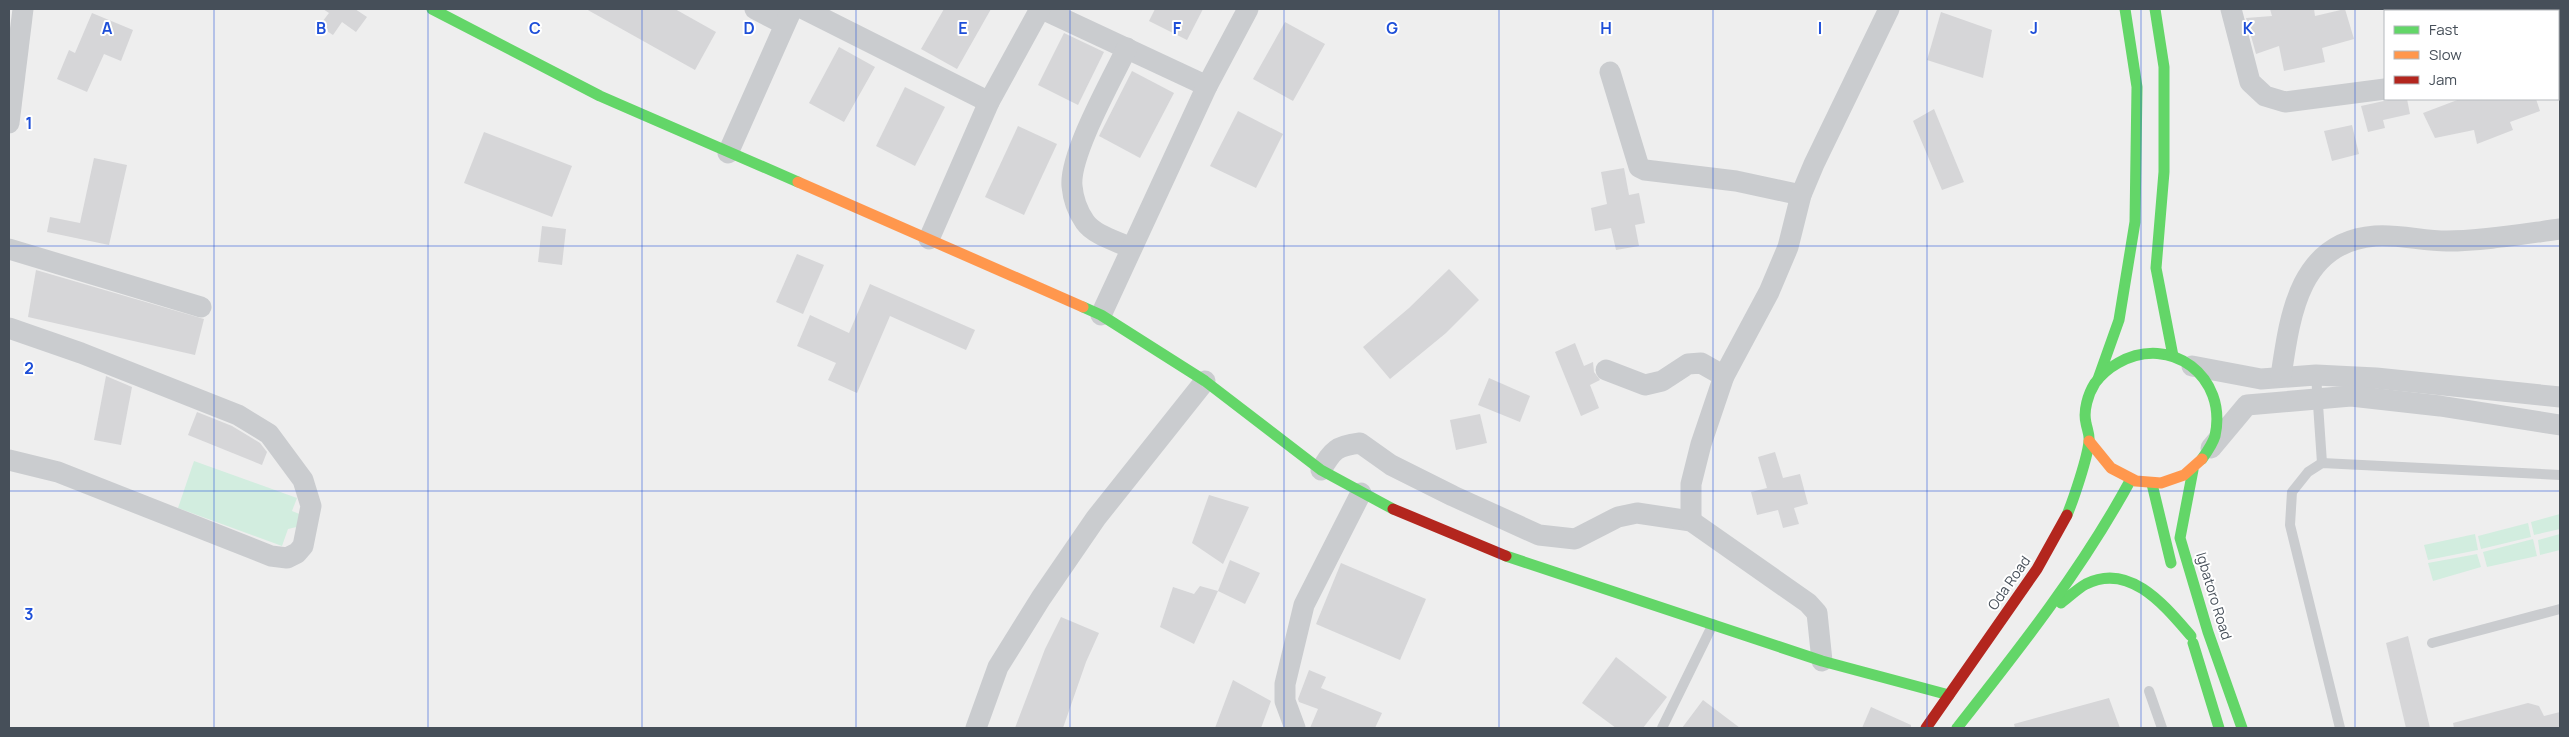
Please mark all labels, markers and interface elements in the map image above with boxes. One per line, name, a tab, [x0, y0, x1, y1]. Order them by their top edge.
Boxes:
legend	[2384, 10, 2559, 100]
text: A	[102, 17, 113, 39]
text: B	[316, 17, 326, 39]
text: C	[529, 17, 541, 39]
text: D	[743, 17, 755, 39]
text: E	[958, 17, 968, 39]
text: F	[1173, 17, 1182, 39]
text: G	[1386, 17, 1398, 39]
text: H	[1600, 17, 1612, 39]
text: I	[1818, 17, 1822, 39]
text: J	[2030, 17, 2038, 39]
text: K	[2243, 17, 2254, 39]
text: Fast	[2429, 19, 2458, 40]
text: Slow	[2429, 44, 2462, 65]
text: Jam	[2429, 69, 2457, 90]
text: 1	[25, 112, 33, 134]
text: 2	[24, 357, 34, 379]
street label: Igbatoro Road	[2192, 550, 2237, 642]
street label: Oda Road	[1983, 552, 2034, 614]
text: 3	[24, 603, 34, 625]

